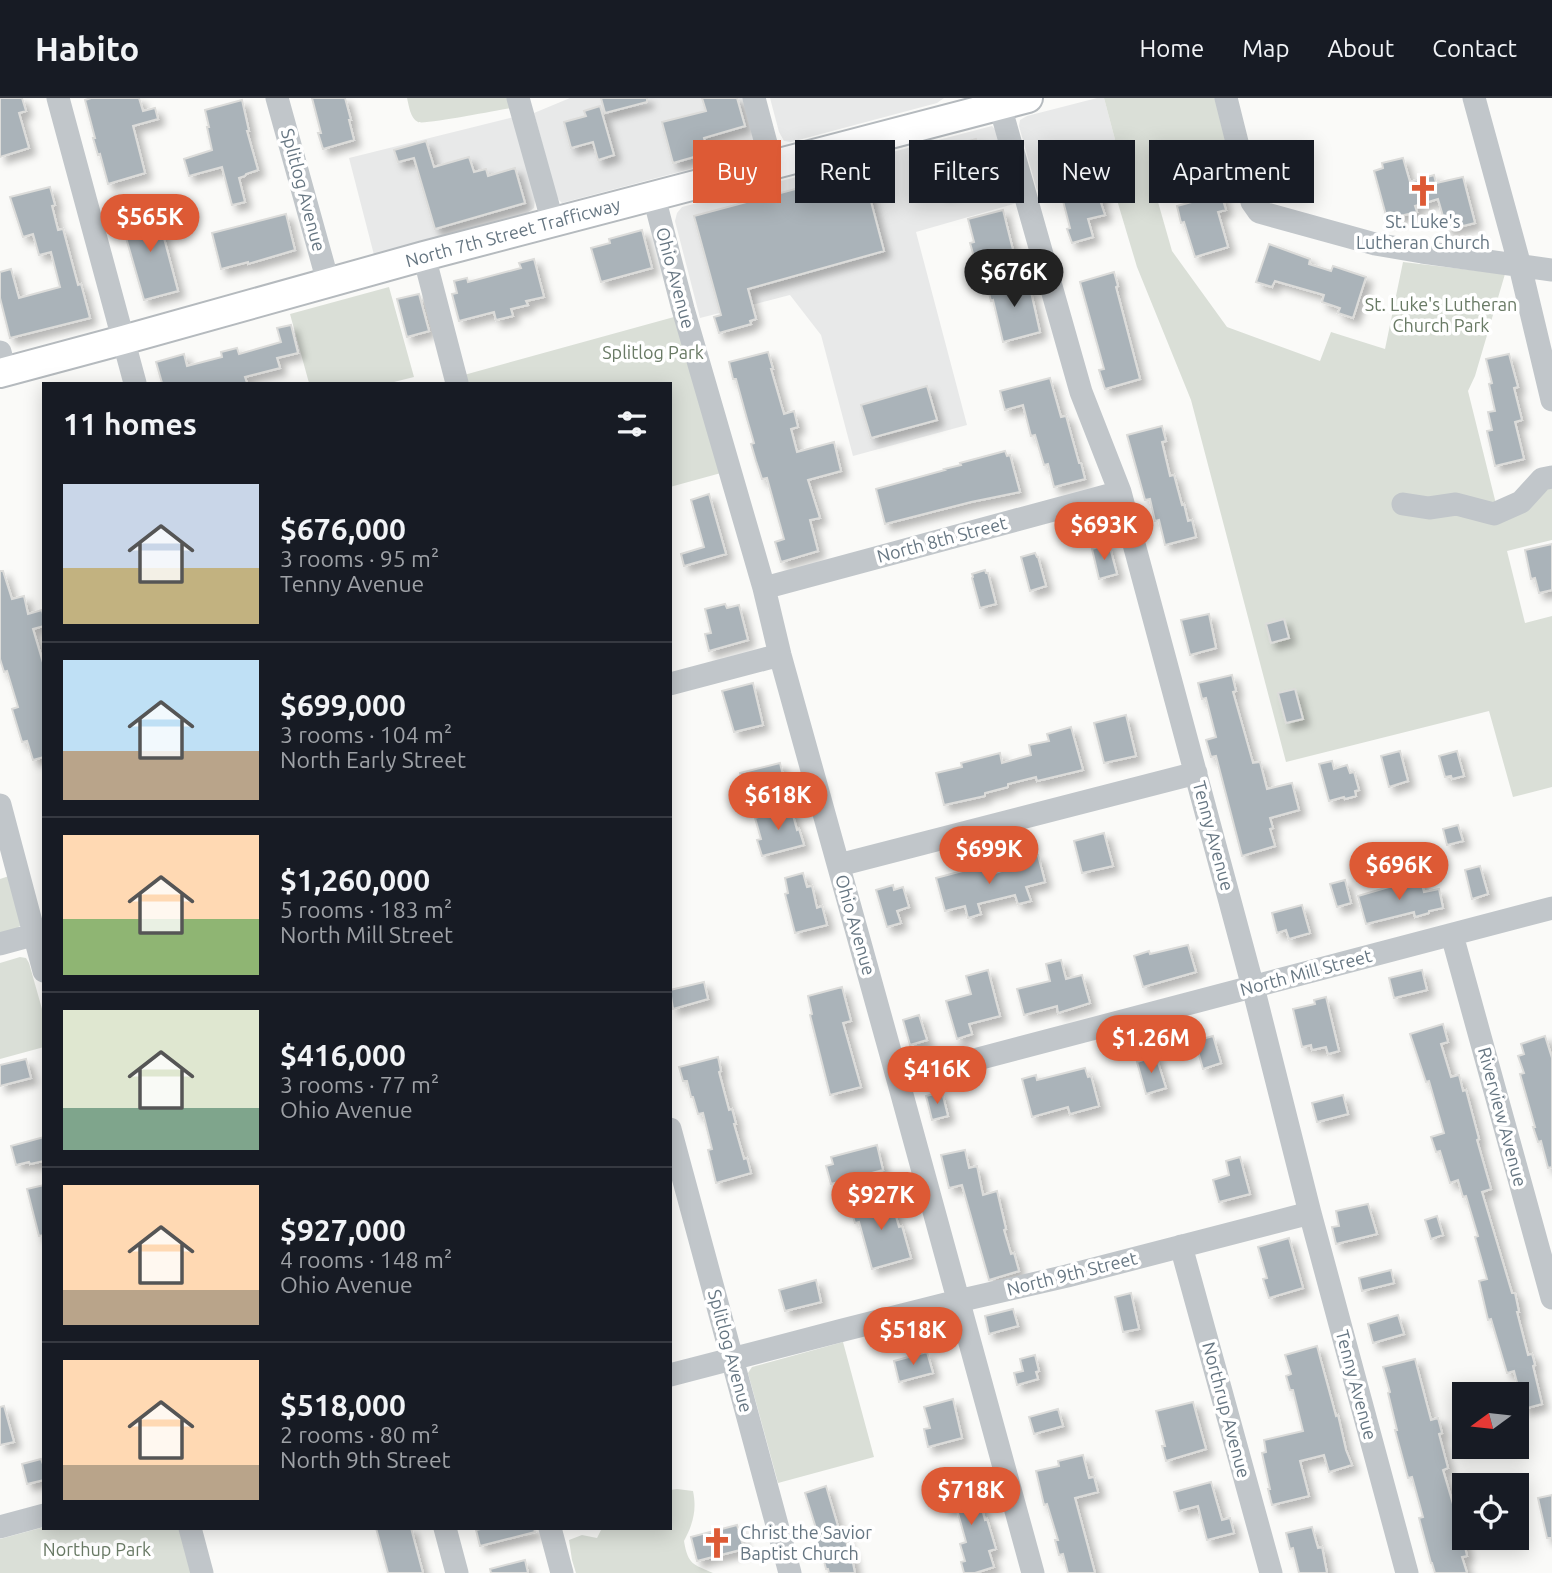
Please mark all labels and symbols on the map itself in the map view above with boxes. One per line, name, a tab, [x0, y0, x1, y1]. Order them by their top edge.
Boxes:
street label: Splitlog Avenue	[278, 126, 330, 253]
church icon: St. Luke's Lutheran Church	[1406, 174, 1440, 208]
pin: $565K	[101, 194, 199, 254]
street label: North 7th Street Trafficway	[403, 194, 623, 270]
place label: St. Luke's Lutheran Church	[1356, 211, 1490, 252]
street label: Ohio Avenue	[653, 225, 699, 331]
pin: $676K	[965, 250, 1063, 309]
park label: St. Luke's Lutheran Church Park	[1365, 294, 1517, 335]
park label: Splitlog Park	[602, 342, 704, 362]
pin: $693K	[1055, 503, 1153, 562]
street label: North 8th Street	[875, 512, 1009, 566]
pin: $618K	[729, 772, 827, 832]
street label: Tenny Avenue	[1190, 779, 1238, 893]
pin: $699K	[940, 826, 1038, 886]
pin: $696K	[1350, 842, 1448, 902]
street label: Ohio Avenue	[832, 872, 880, 977]
street label: North Mill Street	[1238, 945, 1374, 999]
pin: $1.26M	[1094, 1016, 1208, 1075]
street label: Riverview Avenue	[1475, 1045, 1531, 1189]
pin: $416K	[888, 1046, 986, 1106]
pin: $927K	[832, 1172, 930, 1232]
street label: North 9th Street	[1005, 1247, 1139, 1299]
street label: Splitlog Avenue	[705, 1287, 757, 1414]
pin: $518K	[864, 1308, 962, 1367]
street label: Tenny Avenue	[1333, 1328, 1381, 1442]
street label: Northrup Avenue	[1199, 1340, 1255, 1480]
north arrow	[1452, 1382, 1530, 1460]
pin: $718K	[922, 1468, 1020, 1527]
place label: Christ the Savior Baptist Church	[740, 1522, 872, 1563]
church icon: Christ the Savior Baptist Church	[700, 1526, 734, 1560]
park label: Northup Park	[43, 1539, 151, 1559]

